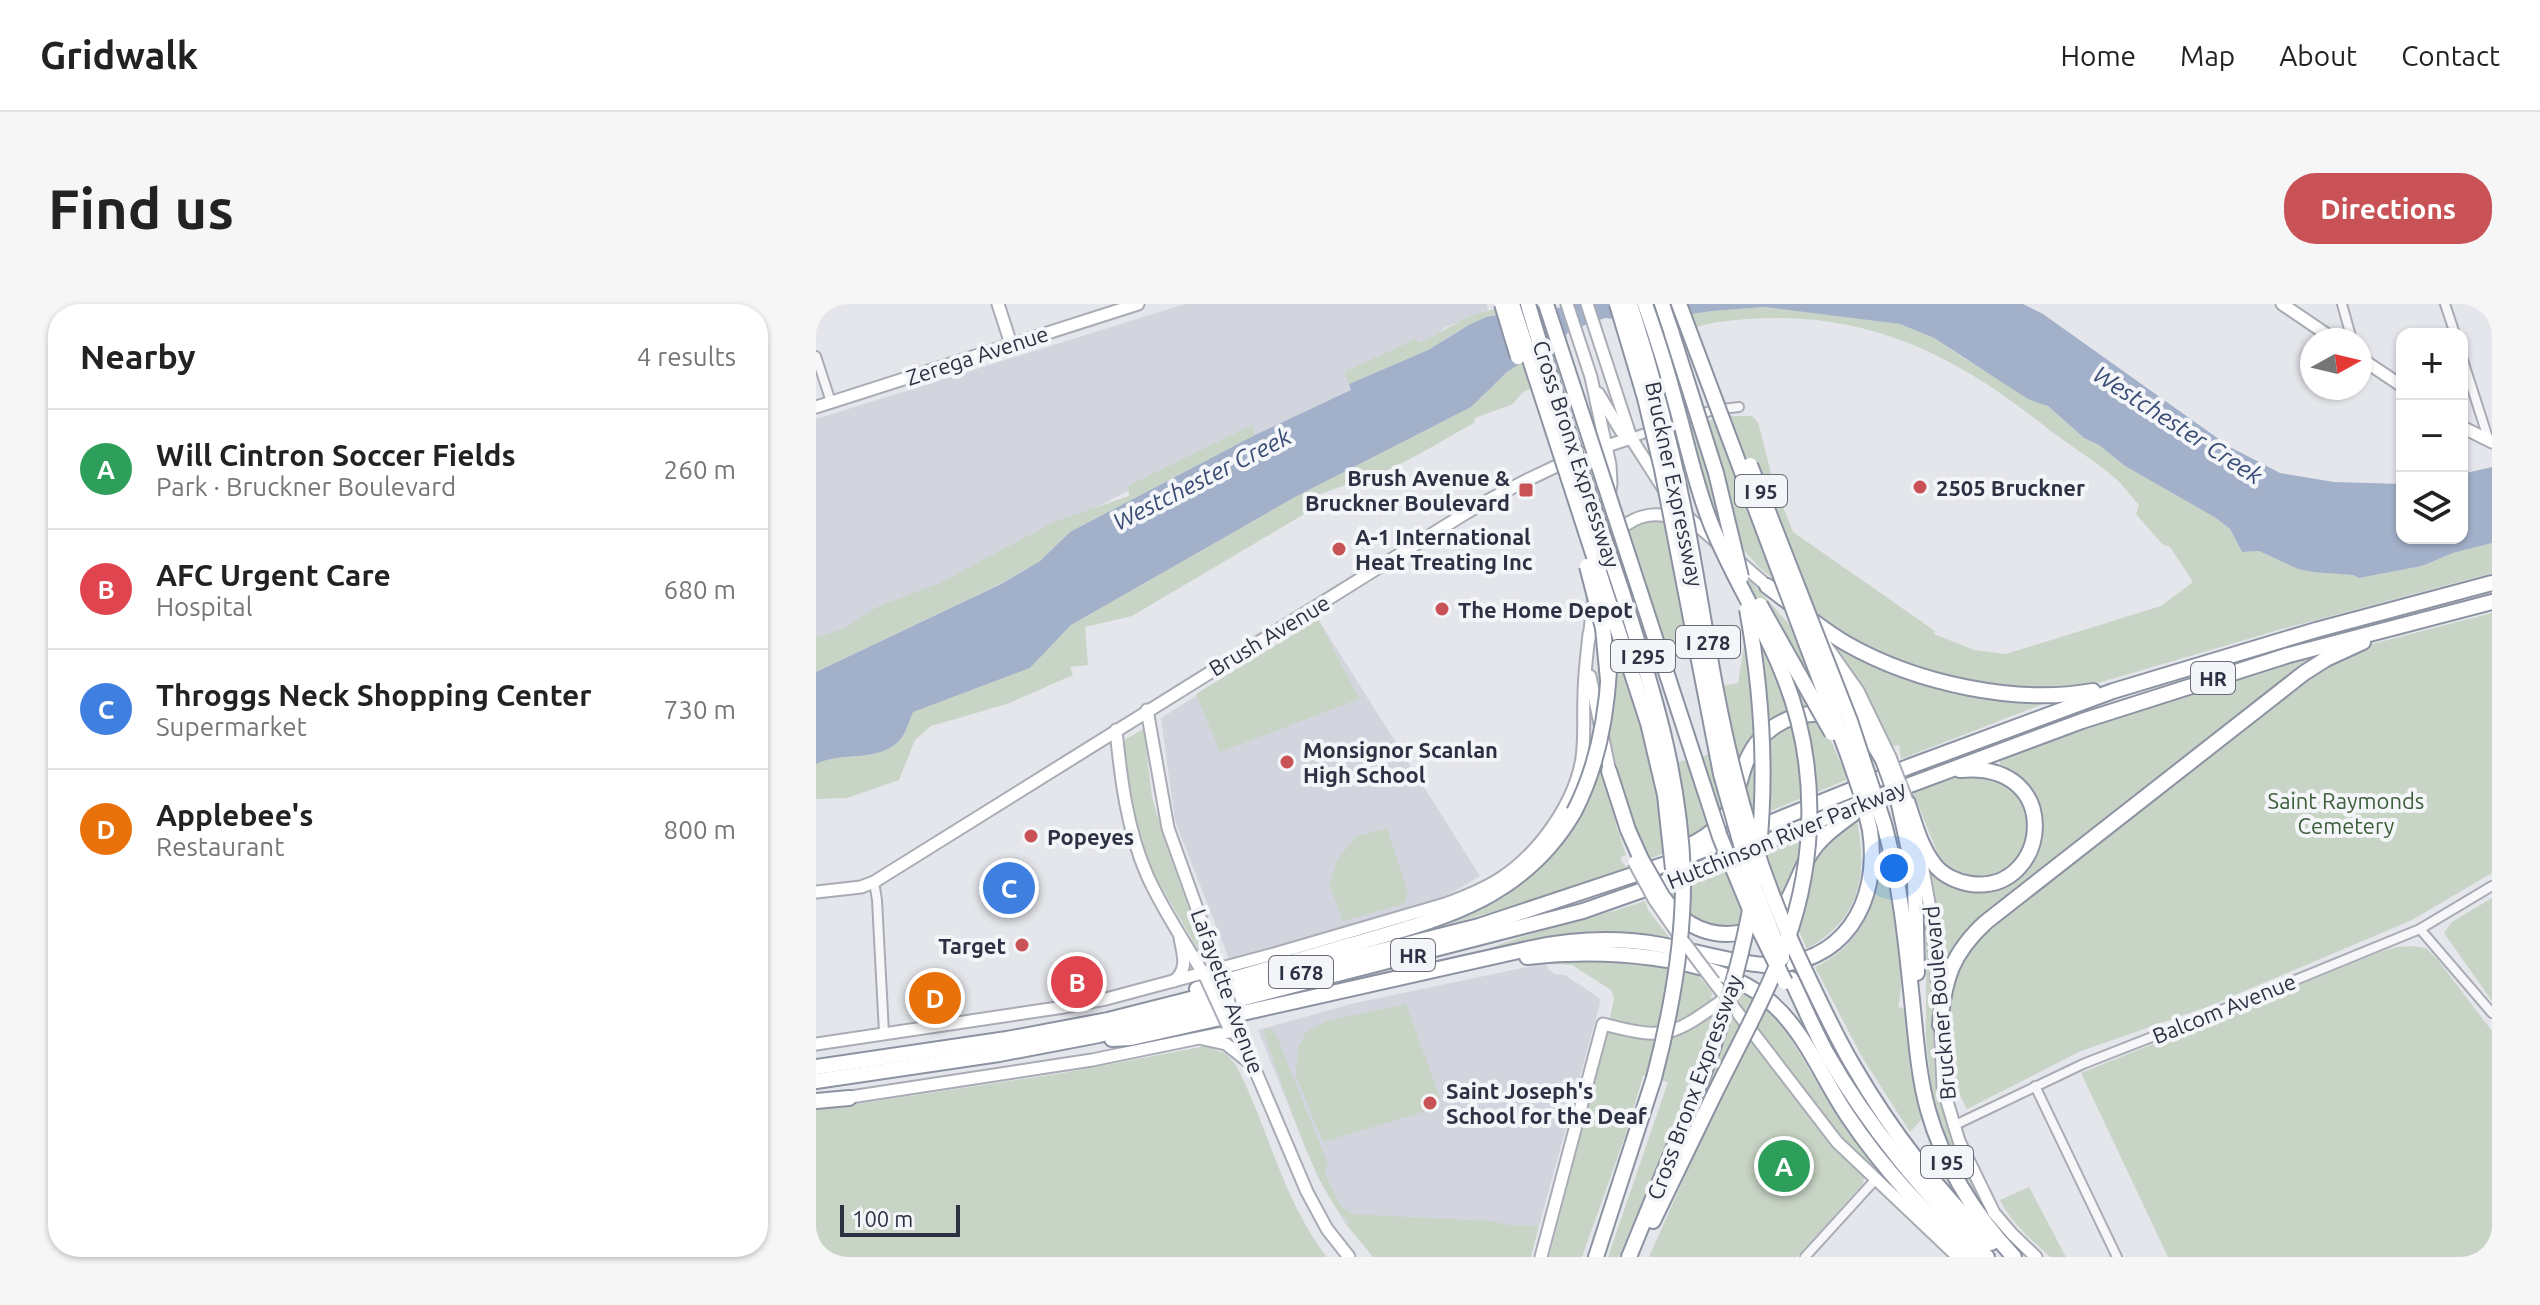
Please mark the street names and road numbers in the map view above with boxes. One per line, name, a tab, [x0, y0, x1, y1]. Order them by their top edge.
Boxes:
street label: Zerega Avenue	[903, 320, 1051, 390]
street label: Cross Bronx Expressway	[1528, 337, 1626, 571]
street label: Bruckner Expressway	[1641, 379, 1709, 589]
road number: I 95	[1735, 475, 1787, 507]
street label: Brush Avenue	[1204, 589, 1334, 681]
road number: I 278	[1676, 626, 1740, 658]
road number: I 295	[1611, 640, 1675, 672]
road number: HR	[2191, 662, 2235, 694]
street label: Hutchinson River Parkway	[1663, 774, 1909, 893]
street label: Lafayette Avenue	[1187, 905, 1269, 1077]
street label: Bruckner Boulevard	[1918, 905, 1960, 1101]
road number: HR	[1391, 939, 1435, 971]
road number: I 678	[1269, 956, 1333, 988]
street label: Balcom Avenue	[2149, 968, 2299, 1048]
street label: Cross Bronx Expressway	[1642, 971, 1747, 1203]
road number: I 95	[1921, 1146, 1973, 1178]

